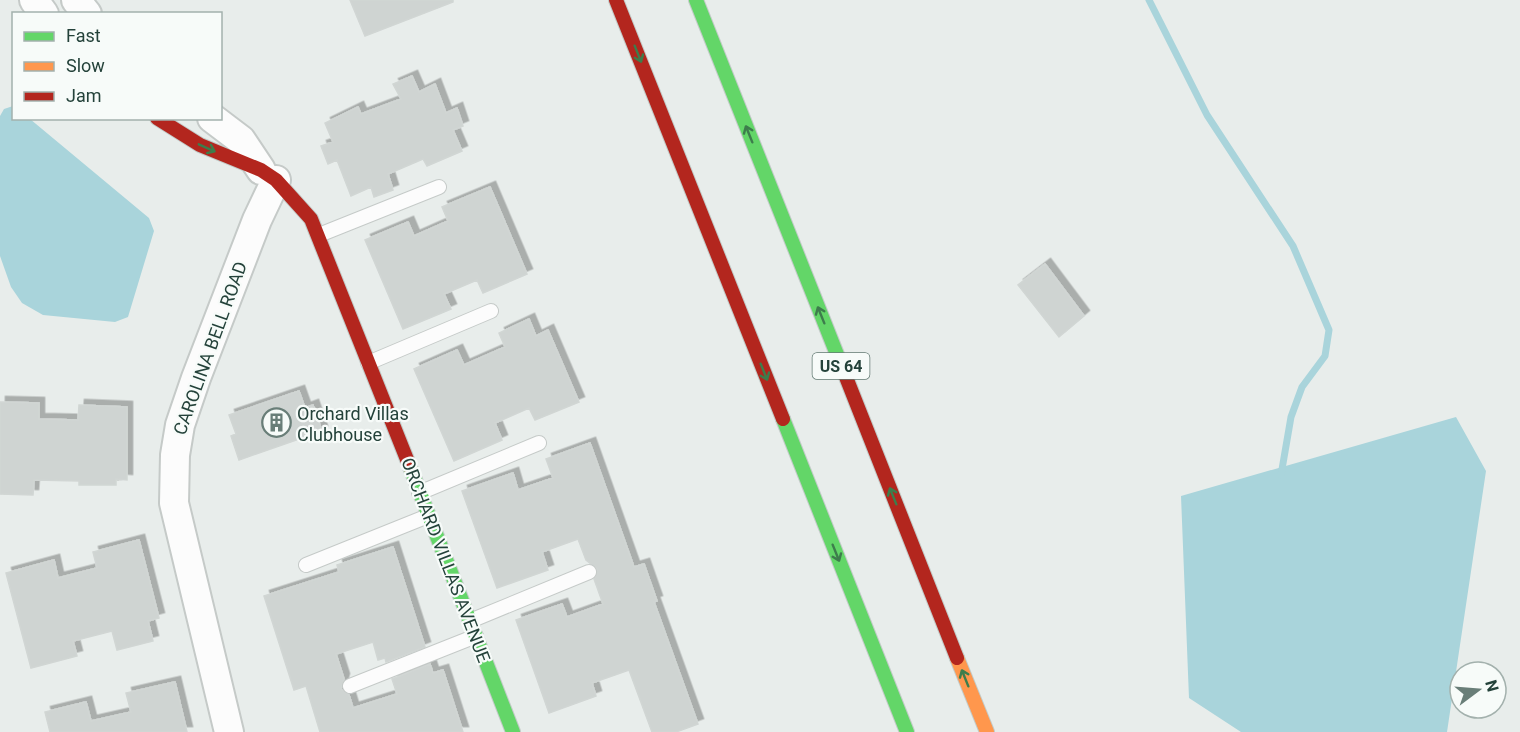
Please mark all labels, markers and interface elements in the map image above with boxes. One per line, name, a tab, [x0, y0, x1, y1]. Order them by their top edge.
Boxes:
legend	[12, 12, 222, 120]
text: Fast	[66, 25, 101, 46]
one-way arrow	[633, 45, 644, 63]
text: Slow	[66, 55, 105, 76]
text: Jam	[66, 85, 102, 106]
one-way arrow	[743, 125, 754, 144]
one-way arrow	[198, 143, 216, 154]
street label: CAROLINA BELL ROAD	[169, 258, 251, 438]
one-way arrow	[815, 306, 826, 325]
road number: US 64	[812, 353, 870, 379]
one-way arrow	[759, 362, 770, 381]
place label: Orchard Villas Clubhouse	[297, 403, 409, 445]
building icon: Orchard Villas Clubhouse	[260, 407, 292, 439]
street label: ORCHARD VILLAS AVENUE	[397, 455, 495, 665]
one-way arrow	[887, 488, 898, 506]
one-way arrow	[831, 544, 842, 562]
north arrow	[1448, 660, 1508, 720]
one-way arrow	[959, 669, 970, 687]
text: N	[1481, 678, 1503, 694]

